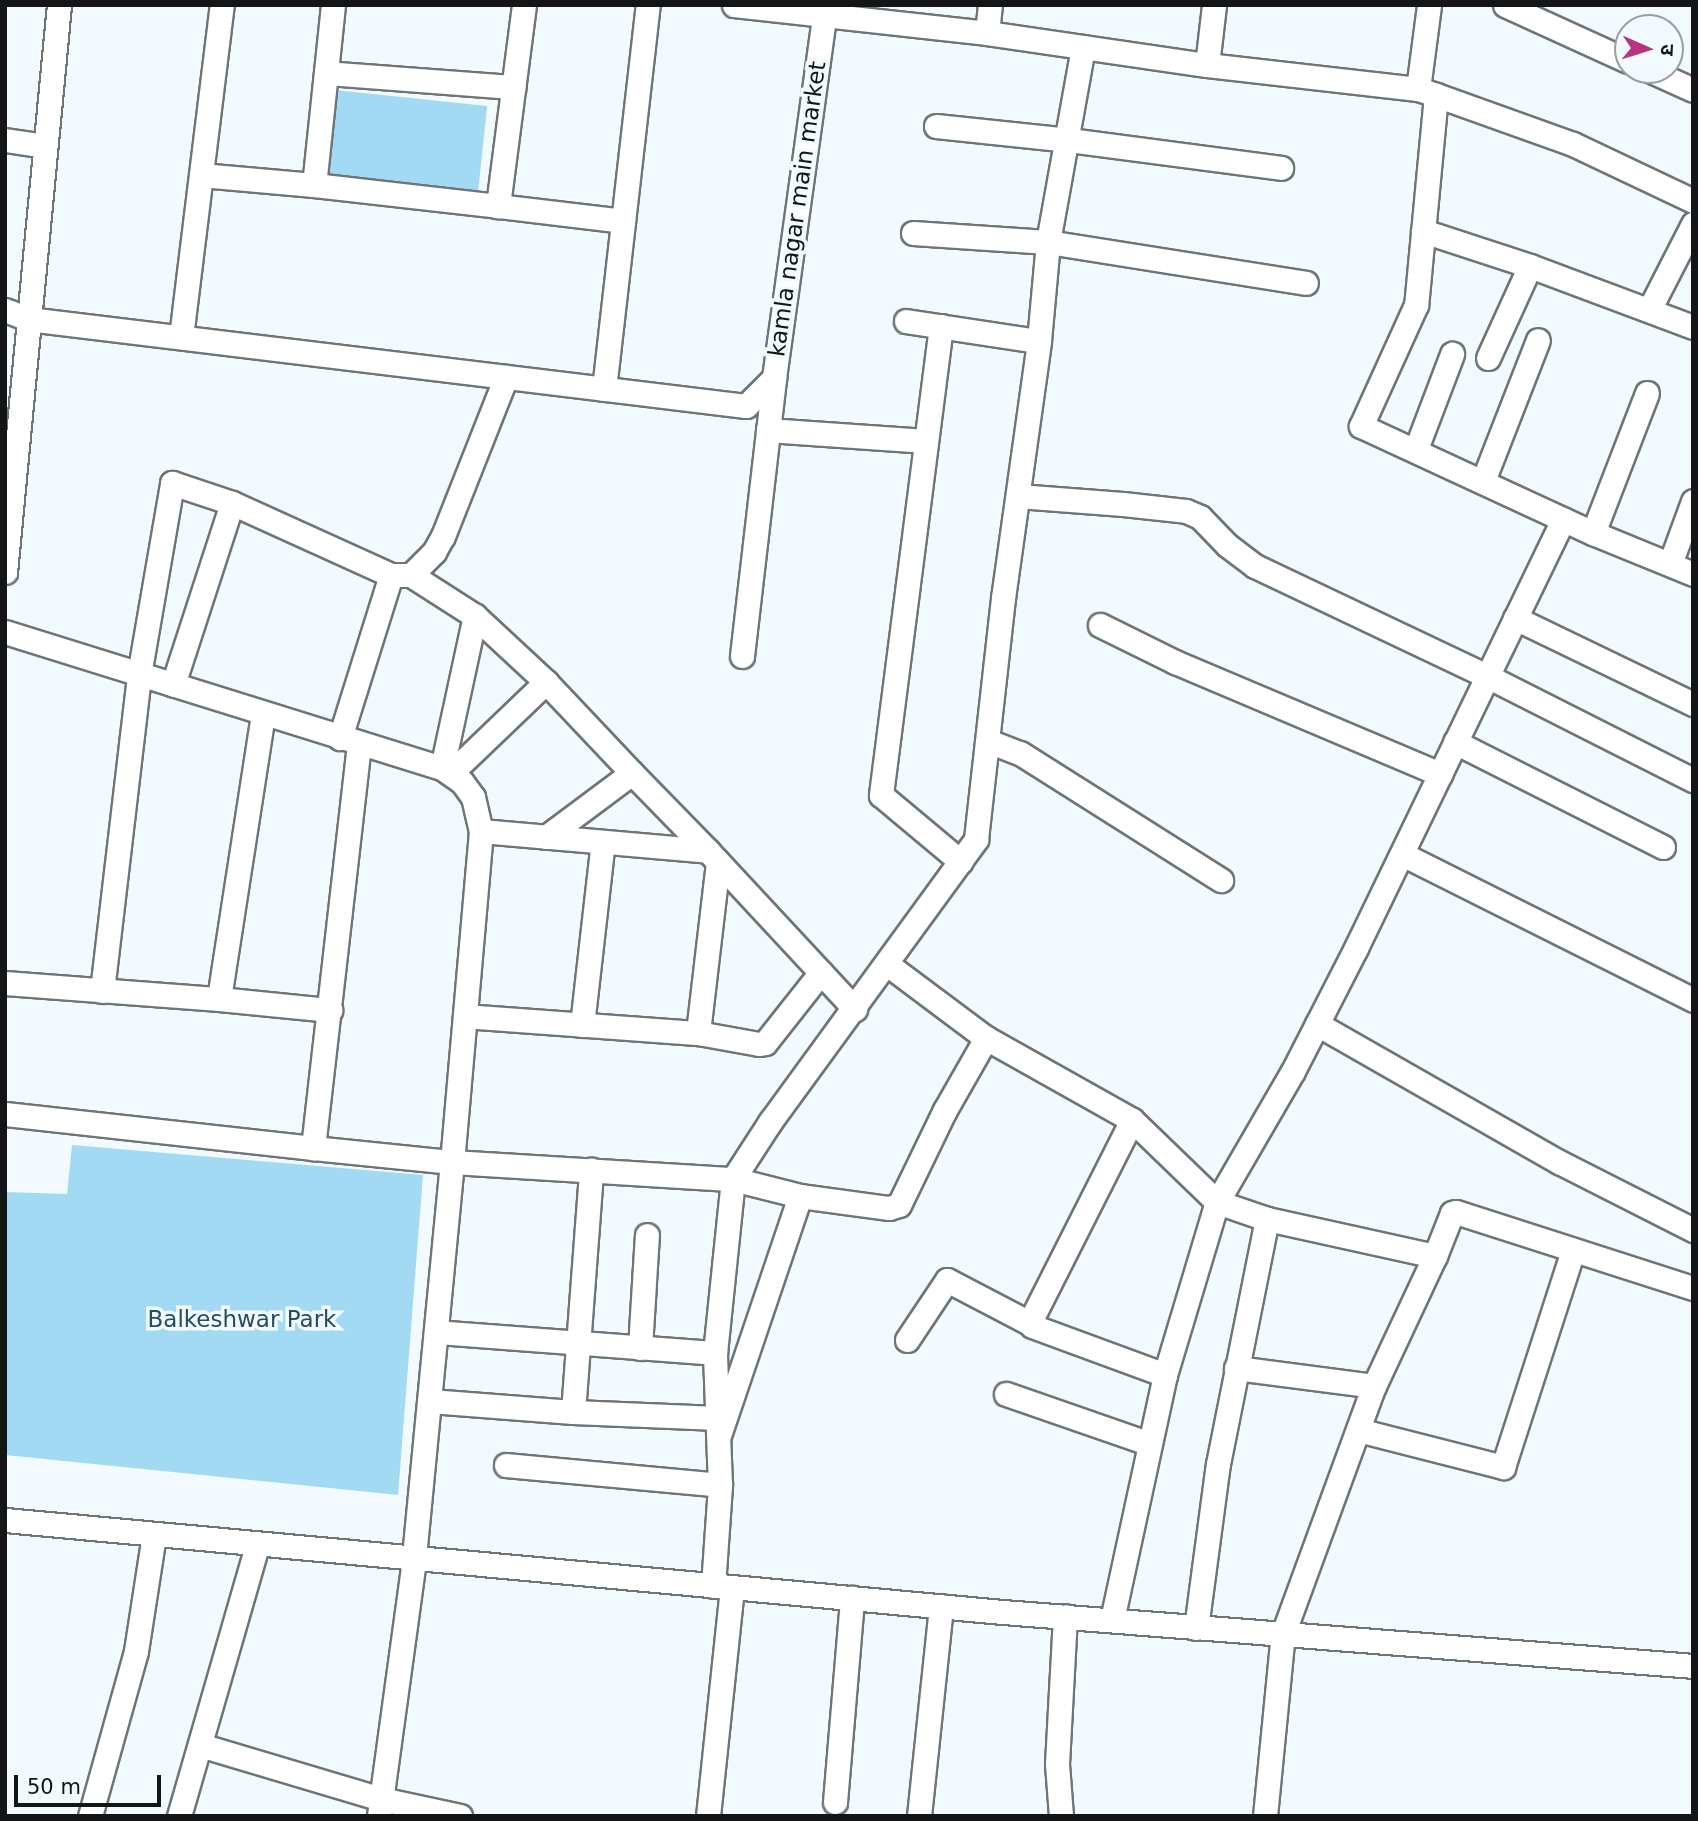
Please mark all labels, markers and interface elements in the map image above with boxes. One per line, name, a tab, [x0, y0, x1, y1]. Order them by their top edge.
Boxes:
north arrow	[1614, 14, 1684, 84]
text: उ	[1657, 44, 1679, 56]
street label: kamla nagar main market	[763, 60, 831, 358]
park label: Balkeshwar Park	[148, 1305, 336, 1333]
scale bar	[18, 1762, 164, 1806]
text: 50 m	[27, 1775, 81, 1799]

